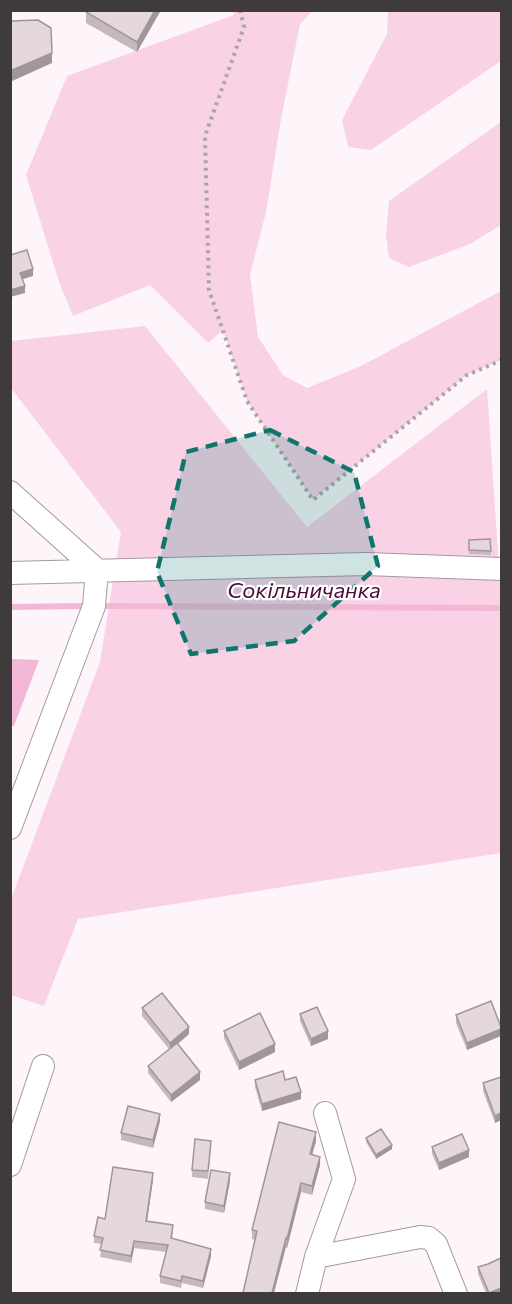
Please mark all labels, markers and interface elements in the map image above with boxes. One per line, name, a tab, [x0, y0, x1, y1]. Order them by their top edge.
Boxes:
water label: Сокільничанка	[227, 576, 381, 603]

